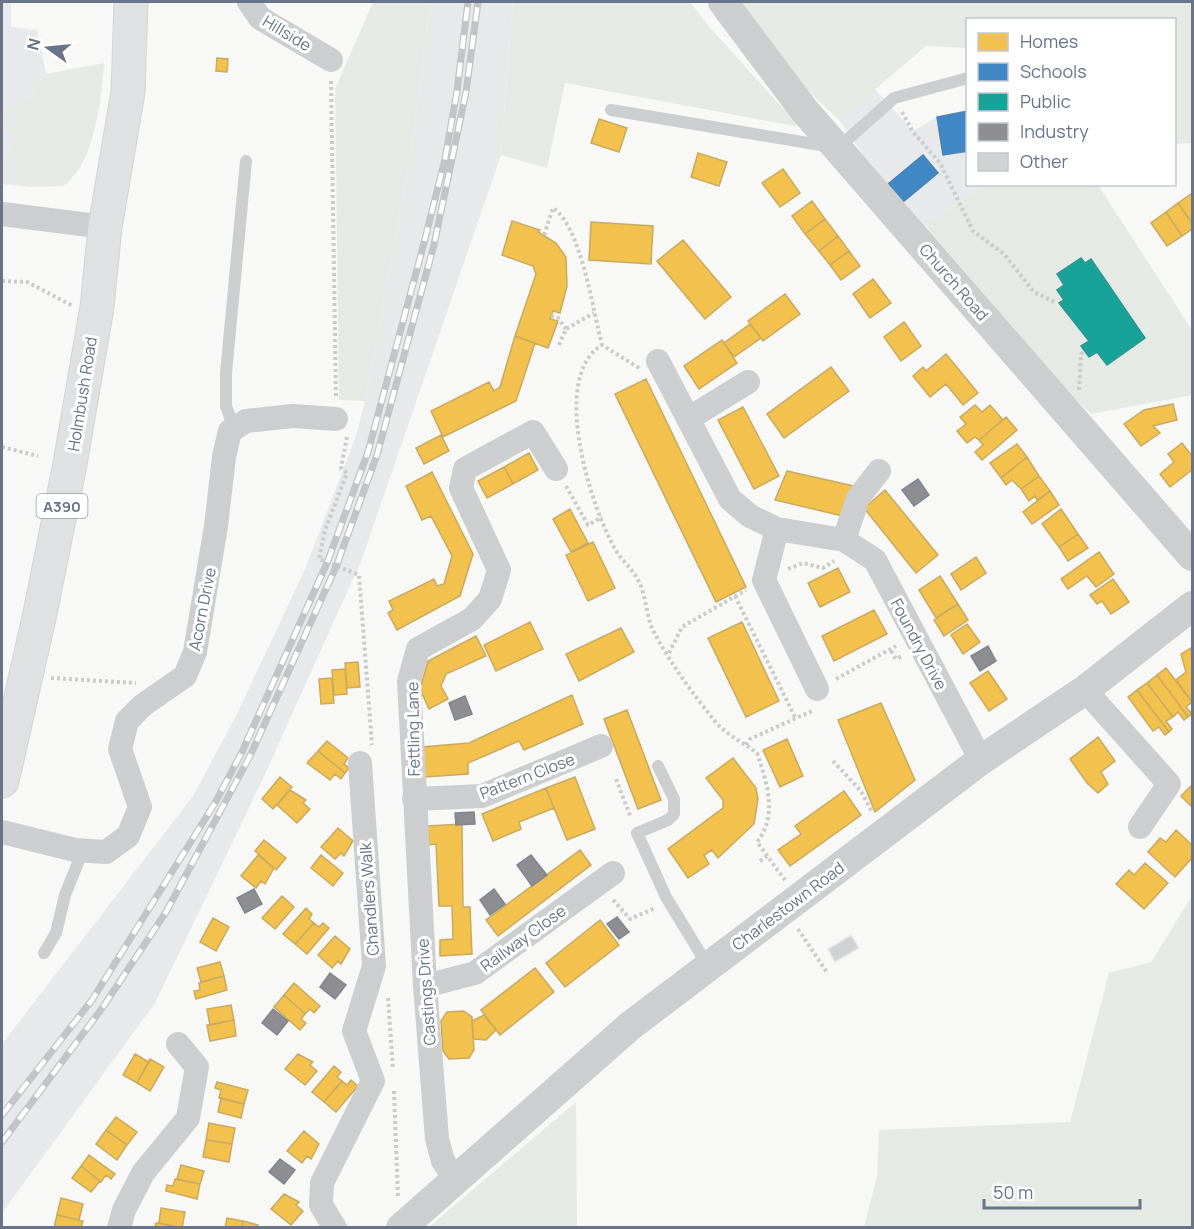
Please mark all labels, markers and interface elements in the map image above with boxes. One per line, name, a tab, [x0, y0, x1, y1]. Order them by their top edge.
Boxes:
street label: Hillside	[259, 10, 315, 56]
north arrow	[18, 18, 78, 78]
legend	[966, 18, 1176, 186]
text: Homes	[1020, 29, 1078, 53]
text: N	[21, 36, 46, 53]
text: Schools	[1020, 59, 1087, 83]
text: Public	[1020, 89, 1071, 113]
text: Industry	[1020, 119, 1089, 143]
text: Other	[1020, 149, 1068, 173]
street label: Church Road	[914, 239, 994, 325]
street label: Holmbush Road	[62, 335, 102, 453]
road number: A390	[36, 494, 88, 518]
street label: Acorn Drive	[183, 566, 221, 652]
street label: Foundry Drive	[886, 594, 952, 694]
street label: Fettling Lane	[401, 682, 425, 776]
street label: Pattern Close	[476, 748, 578, 804]
street label: Chandlers Walk	[354, 840, 384, 956]
street label: Charlestown Road	[727, 857, 849, 955]
street label: Railway Close	[476, 900, 570, 976]
street label: Castings Drive	[411, 938, 441, 1046]
scale bar	[984, 1172, 1140, 1210]
text: 50 m	[993, 1180, 1033, 1204]

